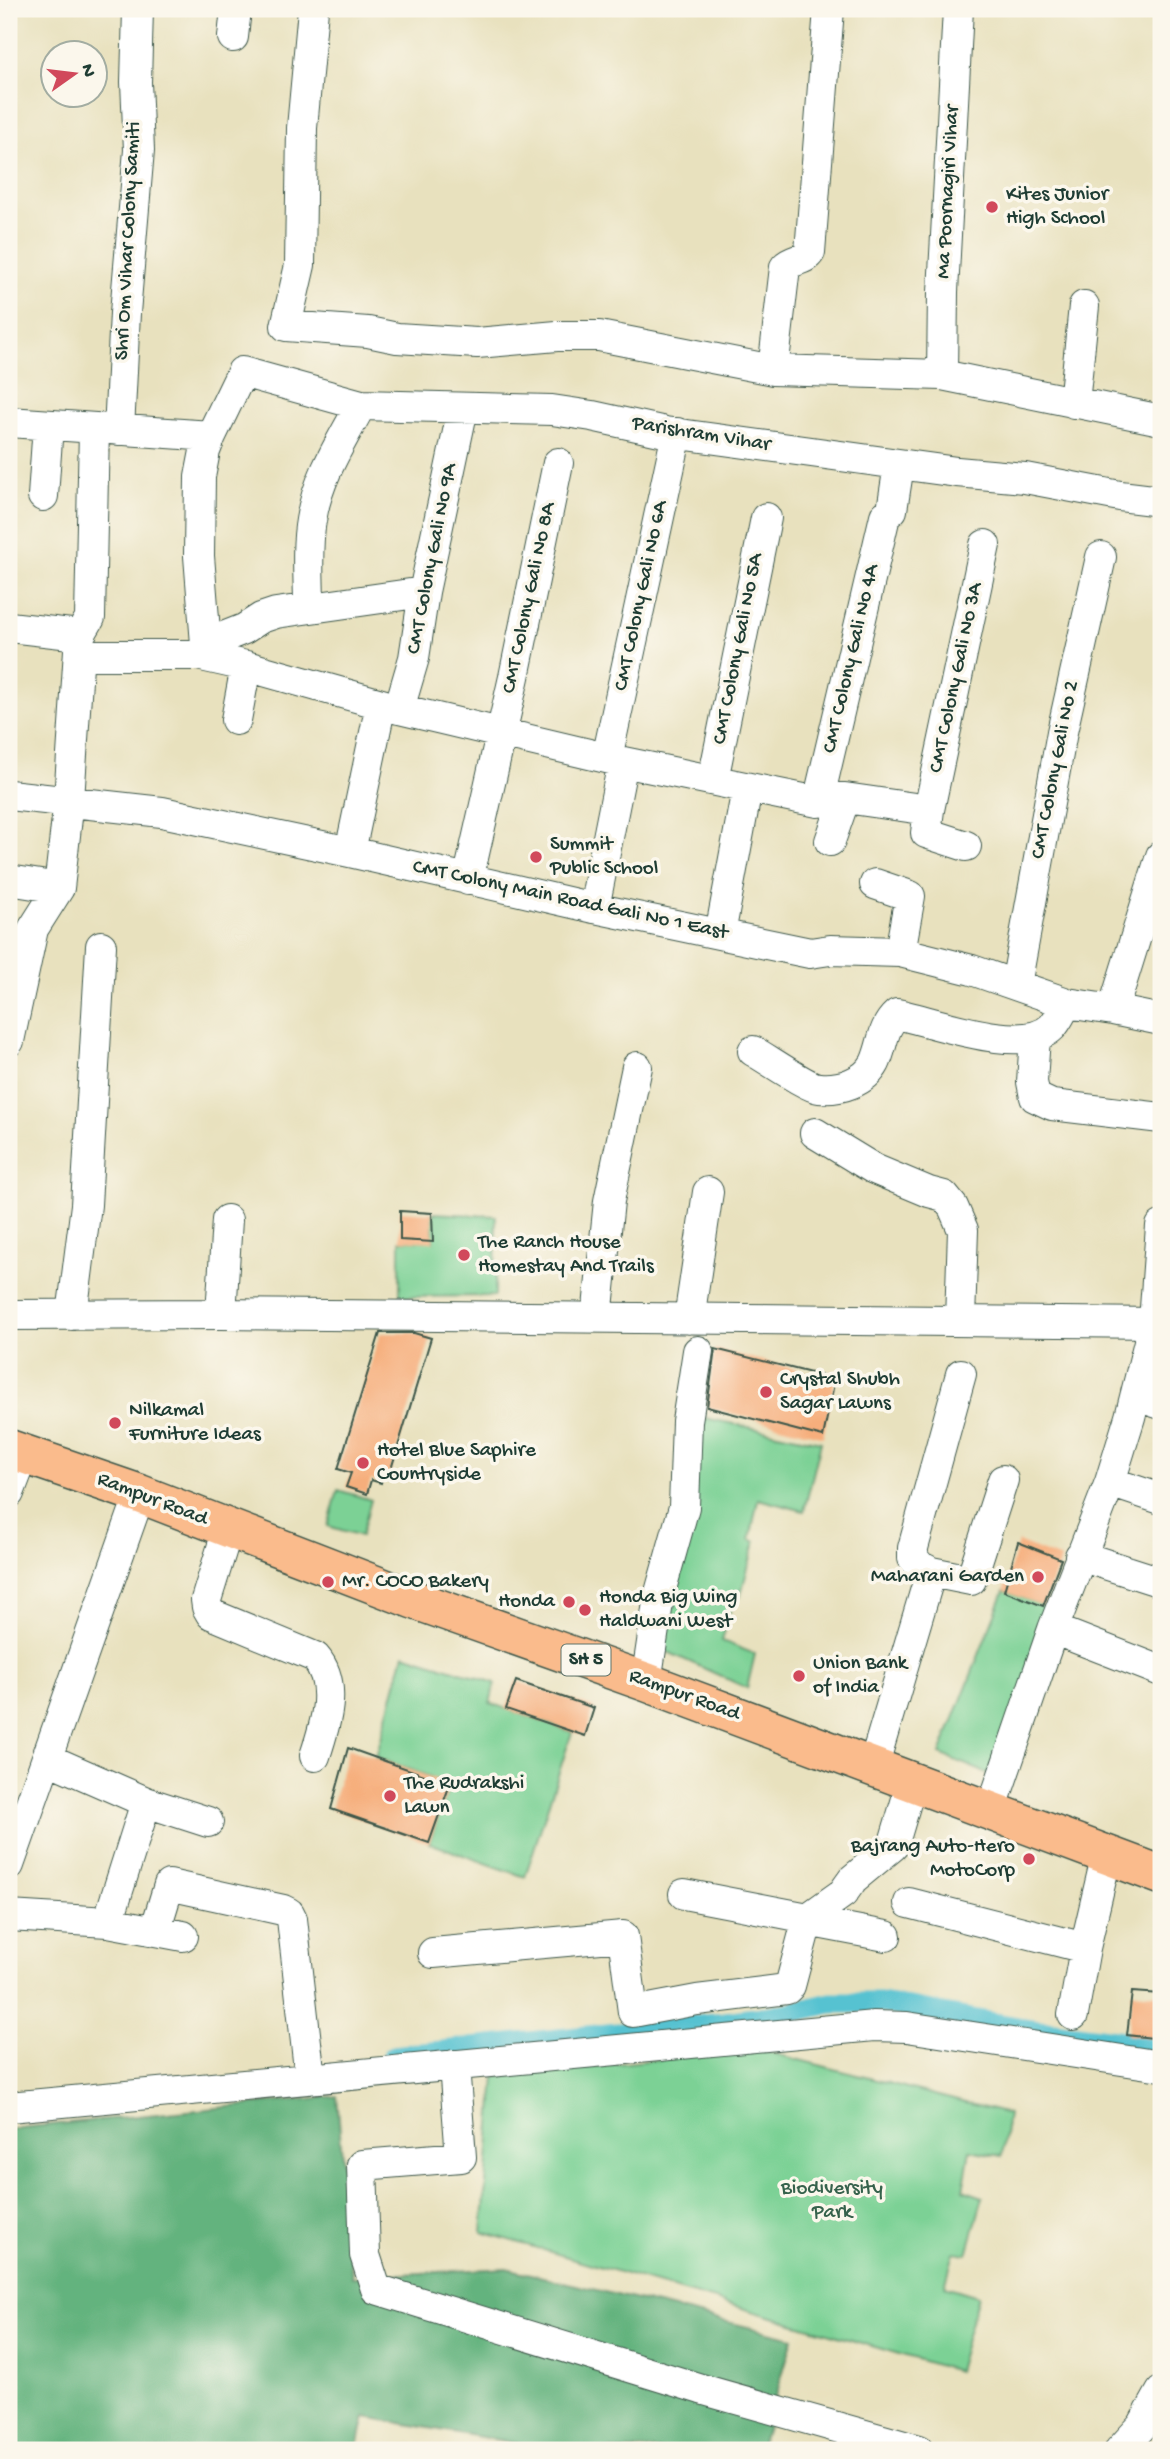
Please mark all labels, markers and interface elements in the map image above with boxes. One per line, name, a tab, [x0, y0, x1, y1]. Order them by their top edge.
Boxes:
north arrow	[38, 38, 108, 108]
text: N	[74, 62, 100, 80]
street label: Ma Poornagiri Vihar	[932, 103, 966, 279]
street label: Shri Om Vihar Colony Samiti	[110, 121, 148, 361]
place label: Kites Junior High School	[1006, 183, 1110, 232]
marker: Kites Junior High School	[984, 199, 1000, 215]
street label: Parishram Vihar	[629, 412, 774, 459]
street label: CMT Colony Gali No 9A	[402, 460, 464, 656]
street label: CMT Colony Gali No 6A	[610, 497, 675, 693]
street label: CMT Colony Gali No 8A	[498, 499, 563, 696]
street label: CMT Colony Gali No 5A	[708, 550, 770, 747]
street label: CMT Colony Gali No 4A	[818, 561, 886, 756]
street label: CMT Colony Gali No 3A	[925, 579, 990, 775]
street label: CMT Colony Gali No 2	[1026, 679, 1086, 861]
place label: Summit Public School	[549, 833, 658, 882]
marker: Summit Public School	[528, 849, 544, 865]
street label: CMT Colony Main Road Gali No 1 East	[410, 855, 732, 947]
place label: The Ranch House Homestay And Trails	[477, 1231, 655, 1280]
marker: The Ranch House Homestay And Trails	[456, 1247, 472, 1263]
place label: Crystal Shubh Sagar Lawns	[780, 1368, 900, 1417]
marker: Crystal Shubh Sagar Lawns	[758, 1384, 774, 1400]
place label: Nilkamal Furniture Ideas	[128, 1399, 262, 1448]
marker: Nilkamal Furniture Ideas	[107, 1415, 123, 1431]
place label: Hotel Blue Saphire Countryside	[377, 1439, 537, 1488]
marker: Hotel Blue Saphire Countryside	[355, 1455, 371, 1471]
street label: Rampur Road	[93, 1468, 212, 1533]
place label: Maharani Garden	[871, 1565, 1024, 1590]
marker: Maharani Garden	[1030, 1569, 1046, 1585]
place label: Mr. COCO Bakery	[342, 1570, 489, 1595]
marker: Mr. COCO Bakery	[320, 1574, 336, 1590]
place label: Honda Big Wing Haldwani West	[599, 1586, 737, 1635]
place label: Honda	[498, 1590, 556, 1615]
marker: Honda	[561, 1594, 577, 1610]
marker: Honda Big Wing Haldwani West	[577, 1602, 593, 1618]
road number: SH 5	[562, 1644, 610, 1676]
place label: Union Bank of India	[813, 1652, 910, 1701]
street label: Rampur Road	[625, 1664, 744, 1728]
marker: Union Bank of India	[791, 1668, 807, 1684]
place label: The Rudrakshi Lawn	[403, 1772, 524, 1821]
marker: The Rudrakshi Lawn	[382, 1788, 398, 1804]
place label: Bajrang Auto-Hero MotoCorp	[850, 1835, 1016, 1884]
marker: Bajrang Auto-Hero MotoCorp	[1021, 1851, 1037, 1867]
park label: Biodiversity Park	[780, 2177, 883, 2226]

